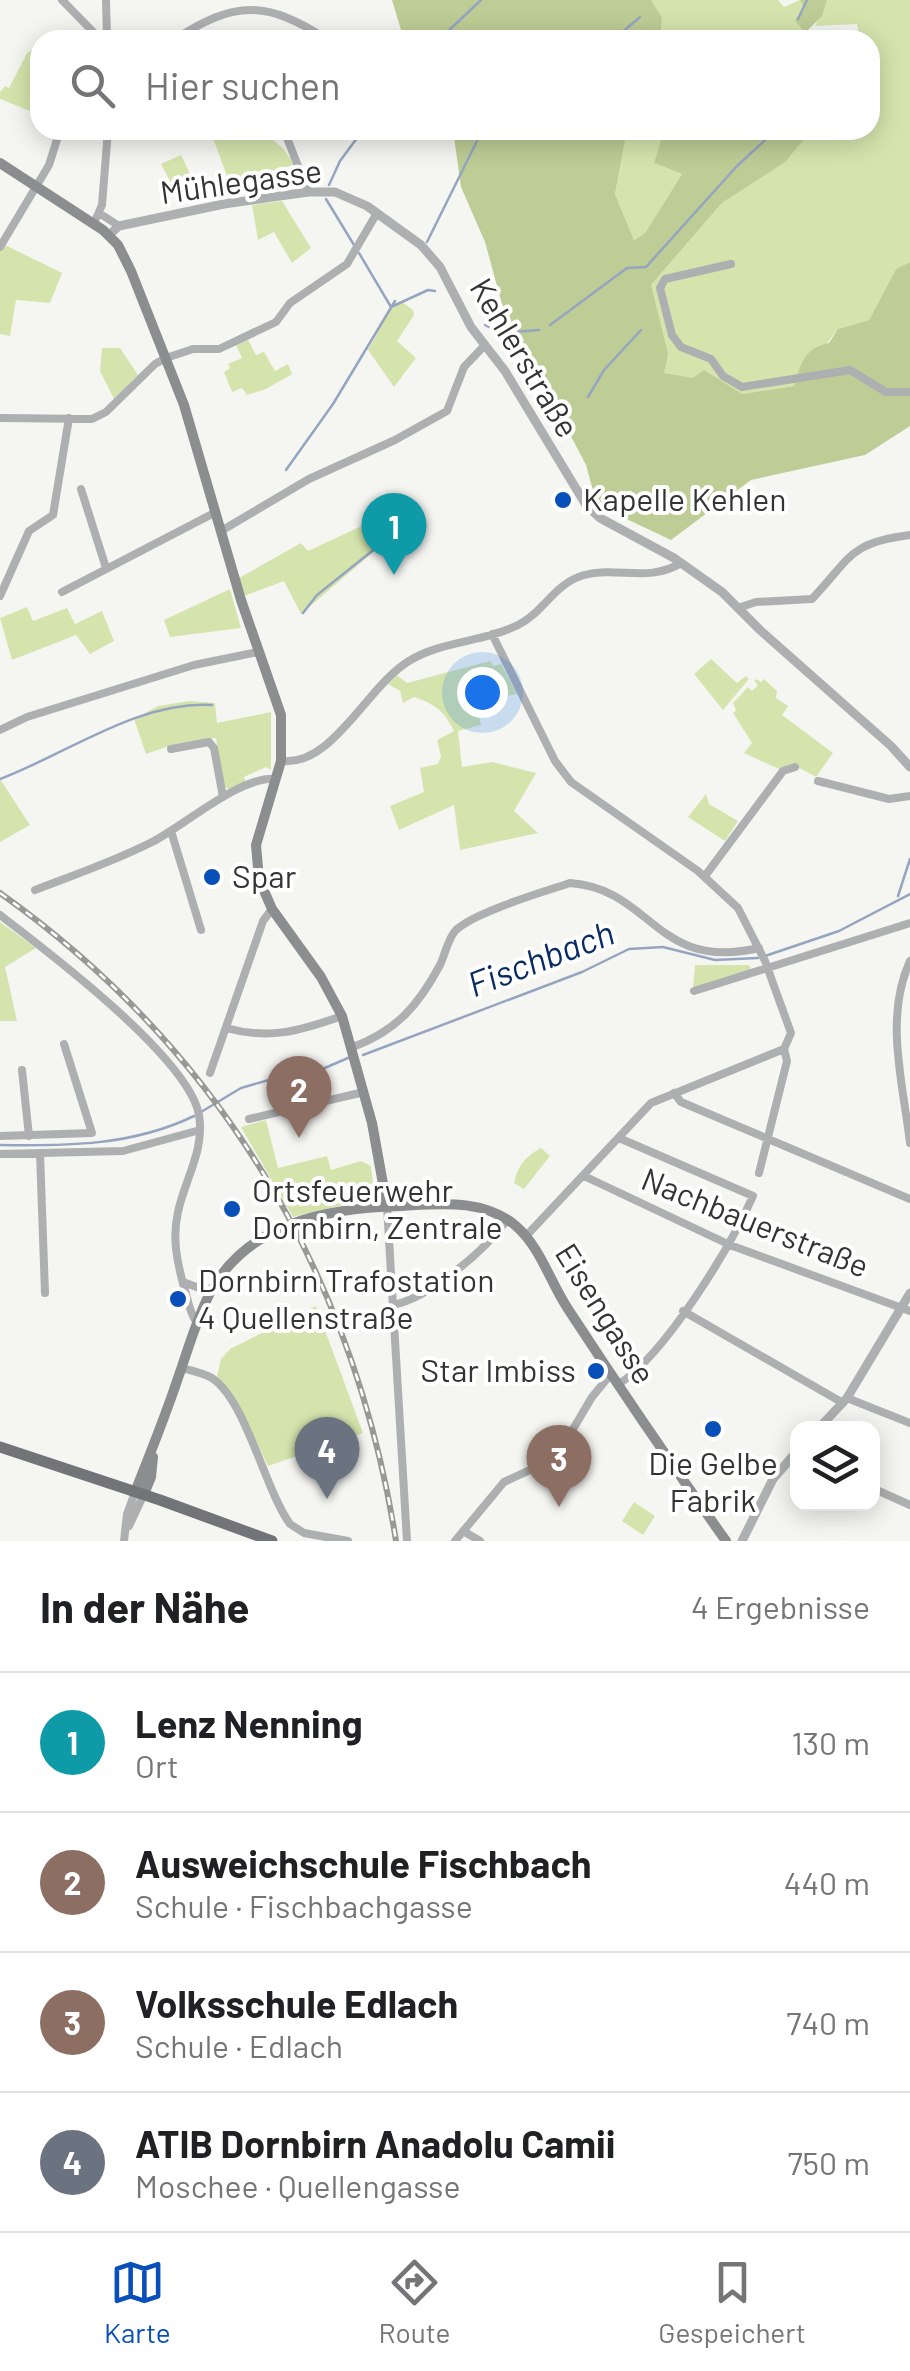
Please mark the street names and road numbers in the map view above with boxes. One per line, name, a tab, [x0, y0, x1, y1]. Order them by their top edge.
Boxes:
street label: Mühlegasse	[158, 150, 324, 210]
street label: Kehlerstraße	[463, 270, 588, 444]
street label: Nachbauerstraße	[637, 1158, 875, 1284]
street label: Eisengasse	[549, 1236, 665, 1390]

